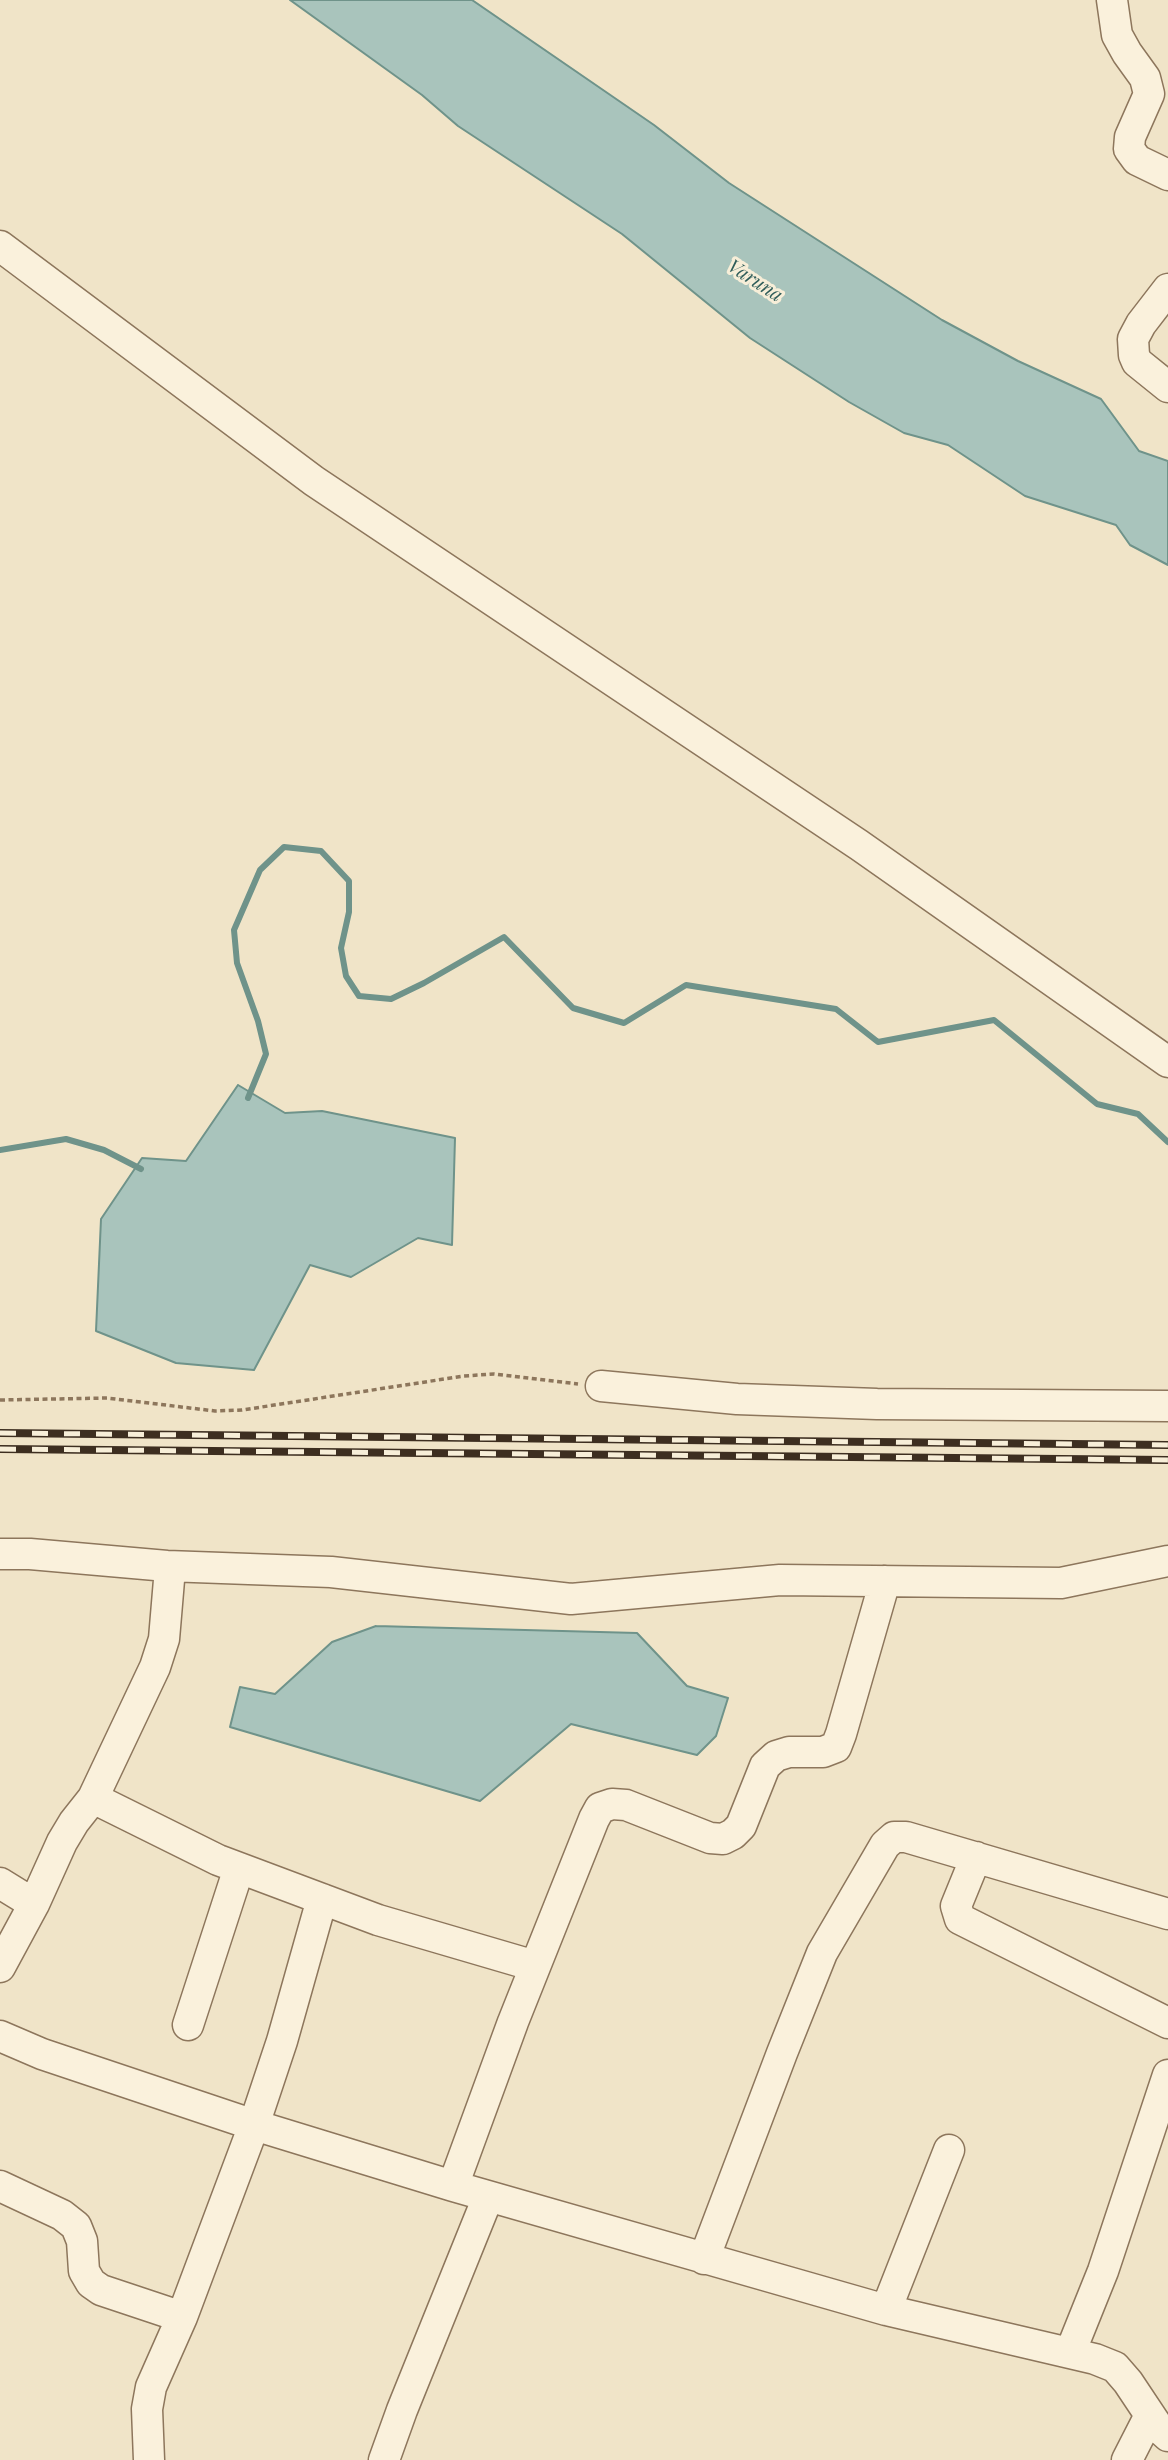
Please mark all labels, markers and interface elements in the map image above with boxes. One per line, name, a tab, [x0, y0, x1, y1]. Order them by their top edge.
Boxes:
water label: Varuna	[723, 255, 787, 307]

